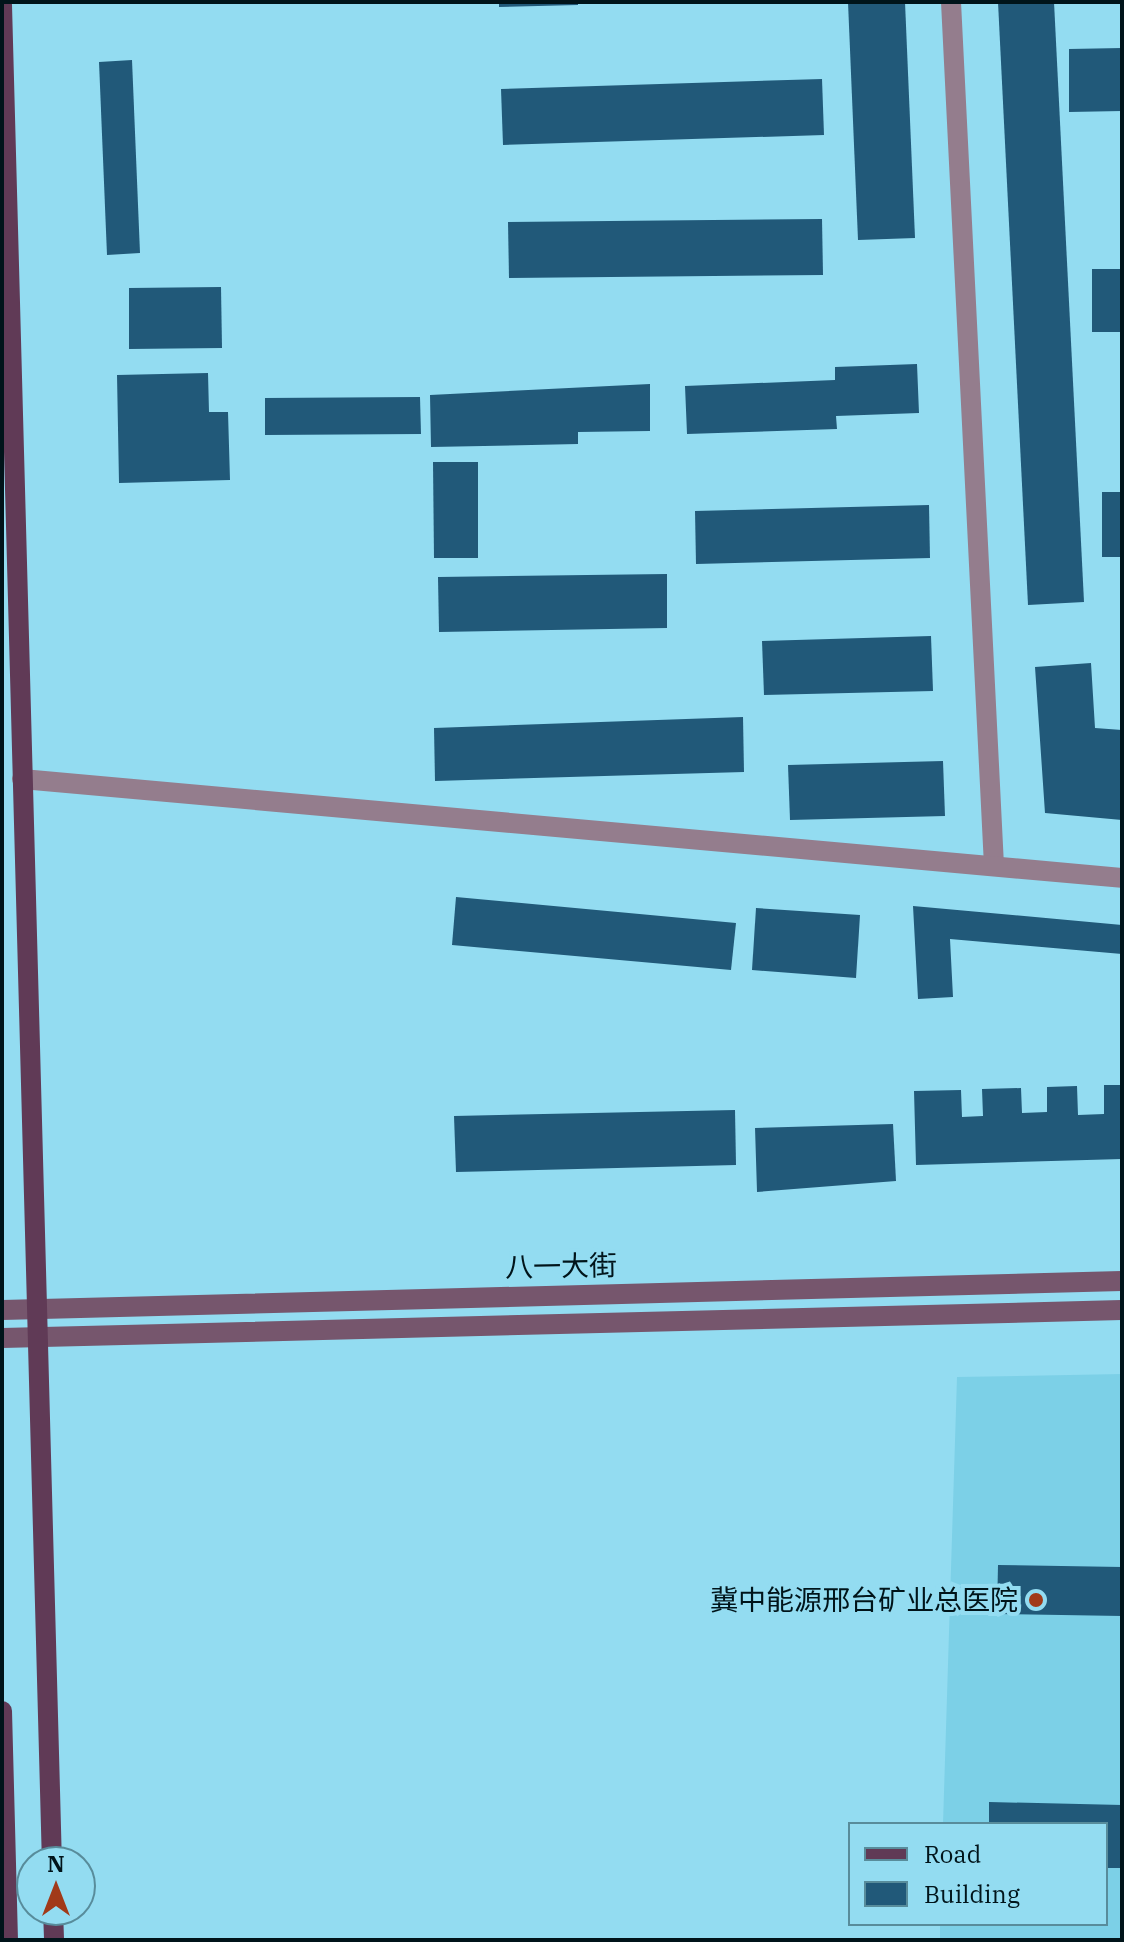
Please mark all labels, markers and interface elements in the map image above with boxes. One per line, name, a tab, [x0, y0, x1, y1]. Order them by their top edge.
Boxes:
street label: 八一大街	[505, 1248, 617, 1284]
place label: 冀中能源邢台矿业总医院	[710, 1583, 1018, 1617]
marker: 冀中能源邢台矿业总医院	[1025, 1589, 1047, 1611]
legend	[848, 1822, 1108, 1926]
text: Road	[924, 1838, 981, 1870]
north arrow	[16, 1846, 96, 1926]
text: N	[47, 1849, 65, 1878]
text: Building	[924, 1878, 1020, 1910]

